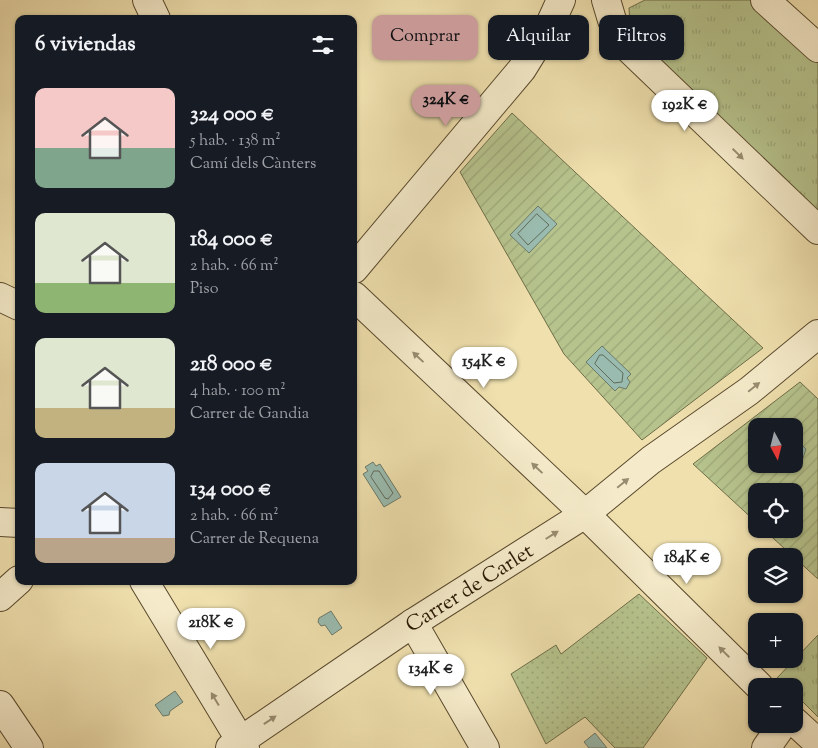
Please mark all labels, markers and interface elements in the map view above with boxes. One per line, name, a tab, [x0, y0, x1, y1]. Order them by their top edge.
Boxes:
chip: Comprar	[372, 15, 478, 60]
chip: Alquilar	[488, 15, 589, 60]
chip: Filtros	[599, 15, 684, 60]
text: 6 viviendas	[35, 30, 135, 60]
icon: filters	[309, 31, 337, 59]
pin: 324K €	[405, 84, 487, 127]
text: 324K €	[423, 89, 469, 112]
pin: 192K €	[644, 90, 726, 132]
text: 192K €	[662, 94, 708, 117]
text: 324 000 €	[190, 100, 274, 130]
icon: home	[75, 108, 135, 168]
text: 5 hab. · 138 m²	[190, 130, 281, 153]
one-way arrow	[732, 148, 744, 160]
text: Camí dels Cànters	[190, 153, 316, 176]
text: 184 000 €	[190, 225, 273, 255]
icon: home	[75, 233, 135, 293]
text: 2 hab. · 66 m²	[190, 255, 279, 278]
text: Piso	[190, 278, 218, 301]
pin: 154K €	[443, 346, 525, 389]
text: 218 000 €	[190, 350, 273, 380]
one-way arrow	[413, 351, 425, 363]
text: 154K €	[462, 351, 506, 374]
icon: home	[75, 358, 135, 418]
text: 4 hab. · 100 m²	[190, 380, 286, 403]
one-way arrow	[747, 382, 760, 393]
text: Carrer de Gandia	[190, 403, 309, 426]
north arrow	[748, 418, 802, 472]
map controls	[748, 418, 803, 733]
one-way arrow	[531, 462, 543, 474]
text: 134 000 €	[190, 475, 271, 505]
one-way arrow	[616, 477, 629, 488]
icon: home	[75, 483, 135, 543]
button: locate	[748, 483, 803, 538]
text: 2 hab. · 66 m²	[190, 505, 279, 528]
text: Carrer de Requena	[190, 528, 319, 551]
one-way arrow	[545, 530, 558, 539]
street label: Carrer de Carlet	[400, 537, 540, 641]
pin: 184K €	[646, 542, 728, 585]
text: 184K €	[664, 547, 710, 570]
button: layers	[748, 548, 803, 603]
pin: 218K €	[170, 608, 252, 650]
text: 218K €	[188, 612, 234, 635]
button: +	[748, 613, 803, 668]
one-way arrow	[718, 646, 730, 658]
pin: 134K €	[390, 654, 472, 696]
text: 134K €	[409, 658, 453, 681]
button: −	[748, 678, 803, 733]
one-way arrow	[211, 693, 220, 706]
one-way arrow	[263, 715, 277, 725]

